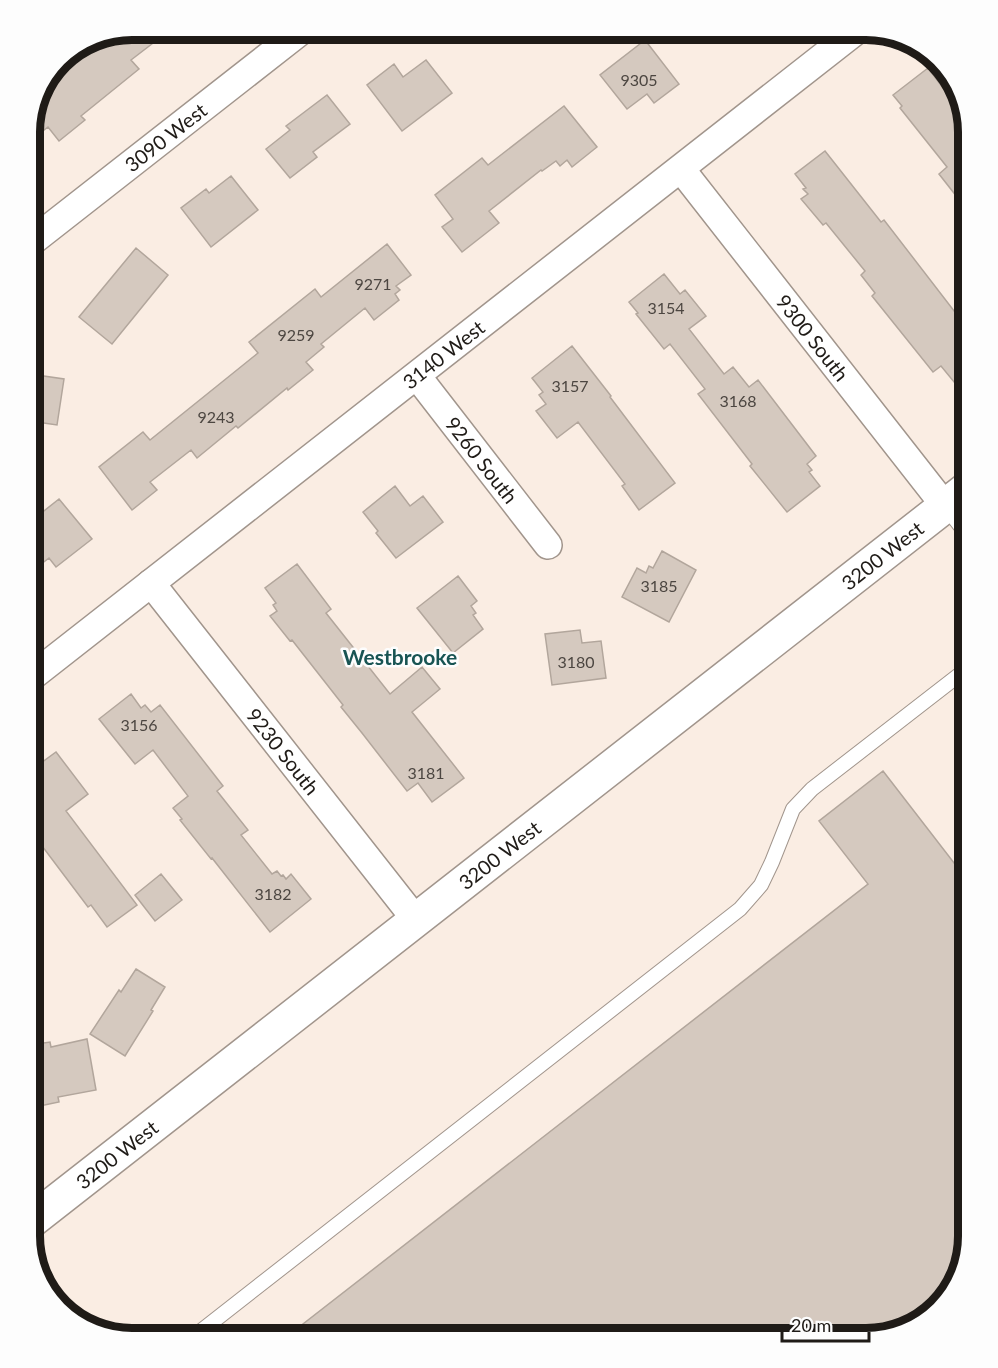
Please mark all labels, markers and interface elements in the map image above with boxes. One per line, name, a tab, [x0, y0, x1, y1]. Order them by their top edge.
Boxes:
house number: 9305	[620, 70, 658, 89]
street label: 3090 West	[120, 98, 211, 176]
house number: 9271	[354, 274, 392, 293]
street label: 9300 South	[772, 289, 854, 385]
house number: 3154	[647, 298, 685, 317]
street label: 3140 West	[398, 315, 489, 394]
house number: 9259	[277, 325, 315, 344]
house number: 3157	[551, 376, 589, 395]
house number: 3168	[719, 391, 757, 410]
house number: 9243	[197, 407, 235, 426]
street label: 9260 South	[441, 412, 523, 508]
street label: 3200 West	[836, 516, 928, 595]
house number: 3185	[640, 576, 678, 595]
district label: Westbrooke	[343, 644, 457, 669]
house number: 3180	[557, 652, 595, 671]
street label: 9230 South	[242, 703, 325, 799]
house number: 3156	[120, 715, 158, 734]
house number: 3181	[407, 763, 445, 782]
street label: 3200 West	[454, 815, 545, 894]
house number: 3182	[254, 884, 292, 903]
street label: 3200 West	[71, 1115, 162, 1194]
scale bar	[782, 1305, 869, 1343]
text: 20 m	[791, 1314, 831, 1336]

